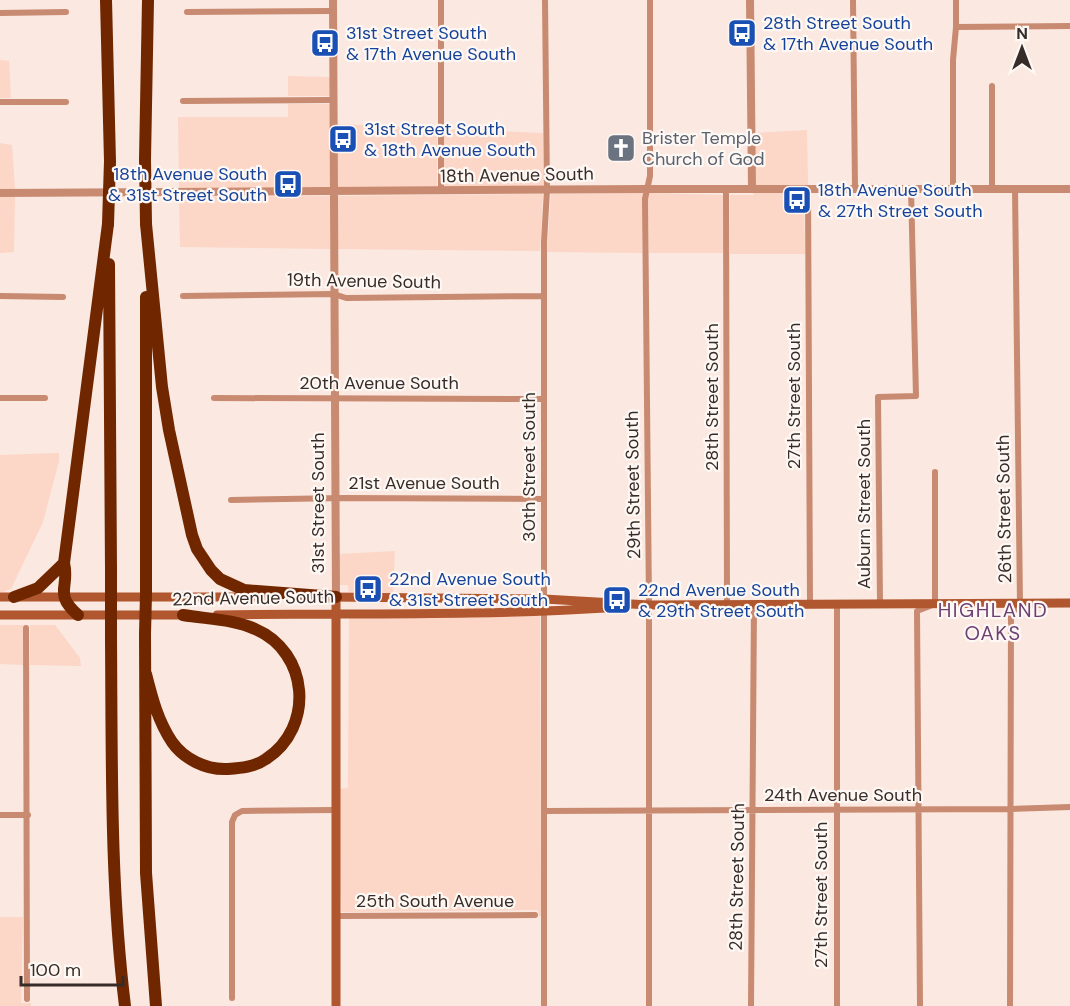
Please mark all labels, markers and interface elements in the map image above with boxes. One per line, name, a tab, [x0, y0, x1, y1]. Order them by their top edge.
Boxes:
place label: 28th Street South & 17th Avenue South	[763, 11, 933, 56]
bus stop icon: 28th Street South & 17th Avenue South	[726, 17, 758, 49]
north arrow	[992, 18, 1052, 78]
place label: 31st Street South & 17th Avenue South	[346, 21, 516, 66]
text: N	[1016, 23, 1028, 44]
bus stop icon: 31st Street South & 17th Avenue South	[309, 27, 341, 59]
place label: 31st Street South & 18th Avenue South	[364, 117, 536, 162]
bus stop icon: 31st Street South & 18th Avenue South	[327, 123, 359, 155]
place label: Brister Temple Church of God	[642, 126, 765, 171]
church icon: Brister Temple Church of God	[605, 132, 637, 164]
place label: 18th Avenue South & 31st Street South	[108, 162, 267, 207]
street label: 18th Avenue South	[440, 162, 594, 188]
bus stop icon: 18th Avenue South & 31st Street South	[272, 168, 304, 200]
place label: 18th Avenue South & 27th Street South	[818, 178, 983, 223]
bus stop icon: 18th Avenue South & 27th Street South	[781, 184, 813, 216]
street label: 19th Avenue South	[287, 268, 441, 294]
street label: 28th Street South	[700, 323, 724, 471]
street label: 27th Street South	[782, 323, 806, 469]
street label: 20th Avenue South	[299, 371, 459, 395]
street label: 30th Street South	[517, 392, 541, 542]
street label: 29th Street South	[620, 411, 646, 559]
street label: Auburn Street South	[852, 419, 876, 589]
street label: 31st Street South	[306, 432, 330, 574]
street label: 26th Street South	[991, 435, 1017, 583]
street label: 21st Avenue South	[348, 471, 500, 495]
place label: 22nd Avenue South & 31st Street South	[389, 567, 551, 612]
bus stop icon: 22nd Avenue South & 31st Street South	[352, 573, 384, 605]
place label: 22nd Avenue South & 29th Street South	[638, 578, 804, 623]
bus stop icon: 22nd Avenue South & 29th Street South	[601, 584, 633, 616]
street label: 22nd Avenue South	[172, 585, 334, 611]
district label: HIGHLAND OAKS	[938, 597, 1048, 646]
street label: 24th Avenue South	[764, 783, 922, 807]
street label: 28th Street South	[724, 803, 750, 951]
street label: 27th Street South	[809, 822, 833, 968]
street label: 25th South Avenue	[356, 889, 514, 913]
scale bar	[21, 949, 123, 987]
text: 100 m	[30, 958, 81, 982]

